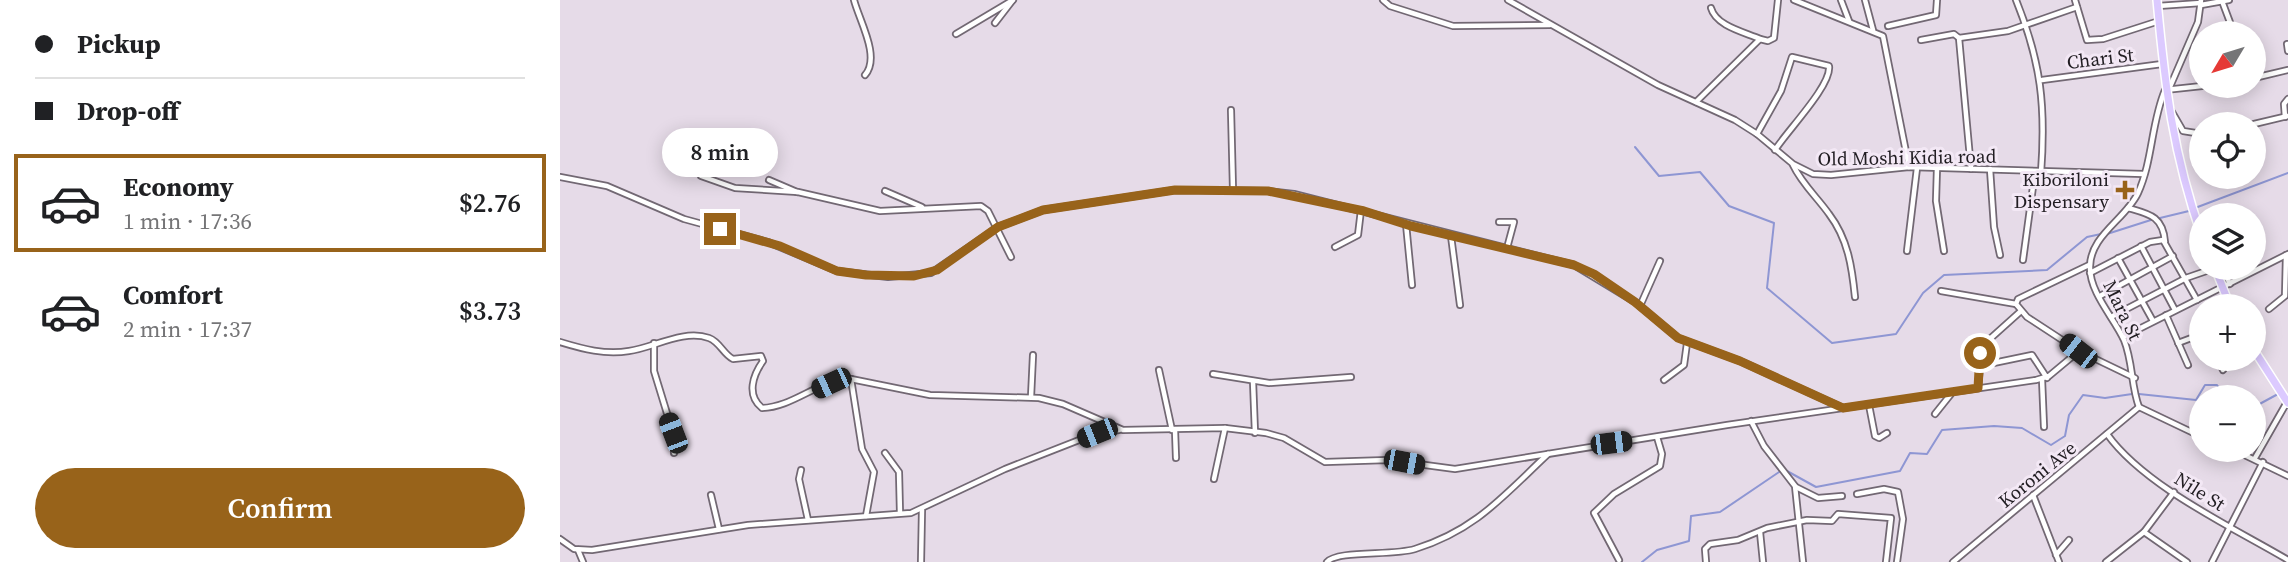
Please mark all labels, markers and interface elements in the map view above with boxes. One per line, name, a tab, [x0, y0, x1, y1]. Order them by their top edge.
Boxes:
north arrow	[2189, 21, 2266, 98]
map controls	[2189, 21, 2266, 462]
text: Pickup	[77, 26, 161, 62]
street label: Chari St	[2065, 41, 2136, 75]
text: Drop-off	[77, 93, 179, 129]
button: locate	[2189, 112, 2266, 189]
callout: 8 min	[662, 128, 778, 176]
text: 8 min	[690, 136, 750, 168]
street label: Old Moshi Kidia road	[1817, 142, 1997, 172]
place label: Kiboriloni Dispensary	[2014, 166, 2109, 214]
text: Economy	[123, 169, 234, 205]
icon: car	[39, 172, 102, 235]
marker: Kiboriloni Dispensary	[2115, 180, 2135, 200]
text: $2.76	[459, 185, 521, 221]
button: layers	[2189, 203, 2266, 280]
text: 1 min · 17:36	[123, 205, 252, 237]
route end	[704, 213, 736, 245]
street label: Mara St	[2097, 276, 2149, 345]
text: Comfort	[123, 277, 223, 313]
icon: car	[39, 280, 102, 343]
text: $3.73	[459, 293, 521, 329]
button: +	[2189, 294, 2266, 371]
text: 2 min · 17:37	[123, 313, 252, 345]
car	[2055, 330, 2102, 372]
route start	[1964, 337, 1996, 369]
car	[808, 365, 855, 401]
button: −	[2189, 385, 2266, 462]
car	[656, 410, 691, 456]
car	[1074, 415, 1121, 451]
car	[1589, 430, 1634, 456]
street label: Koroni Ave	[1993, 435, 2081, 513]
car	[1382, 448, 1427, 476]
street label: Nile St	[2170, 465, 2231, 517]
button: Confirm	[35, 468, 525, 548]

